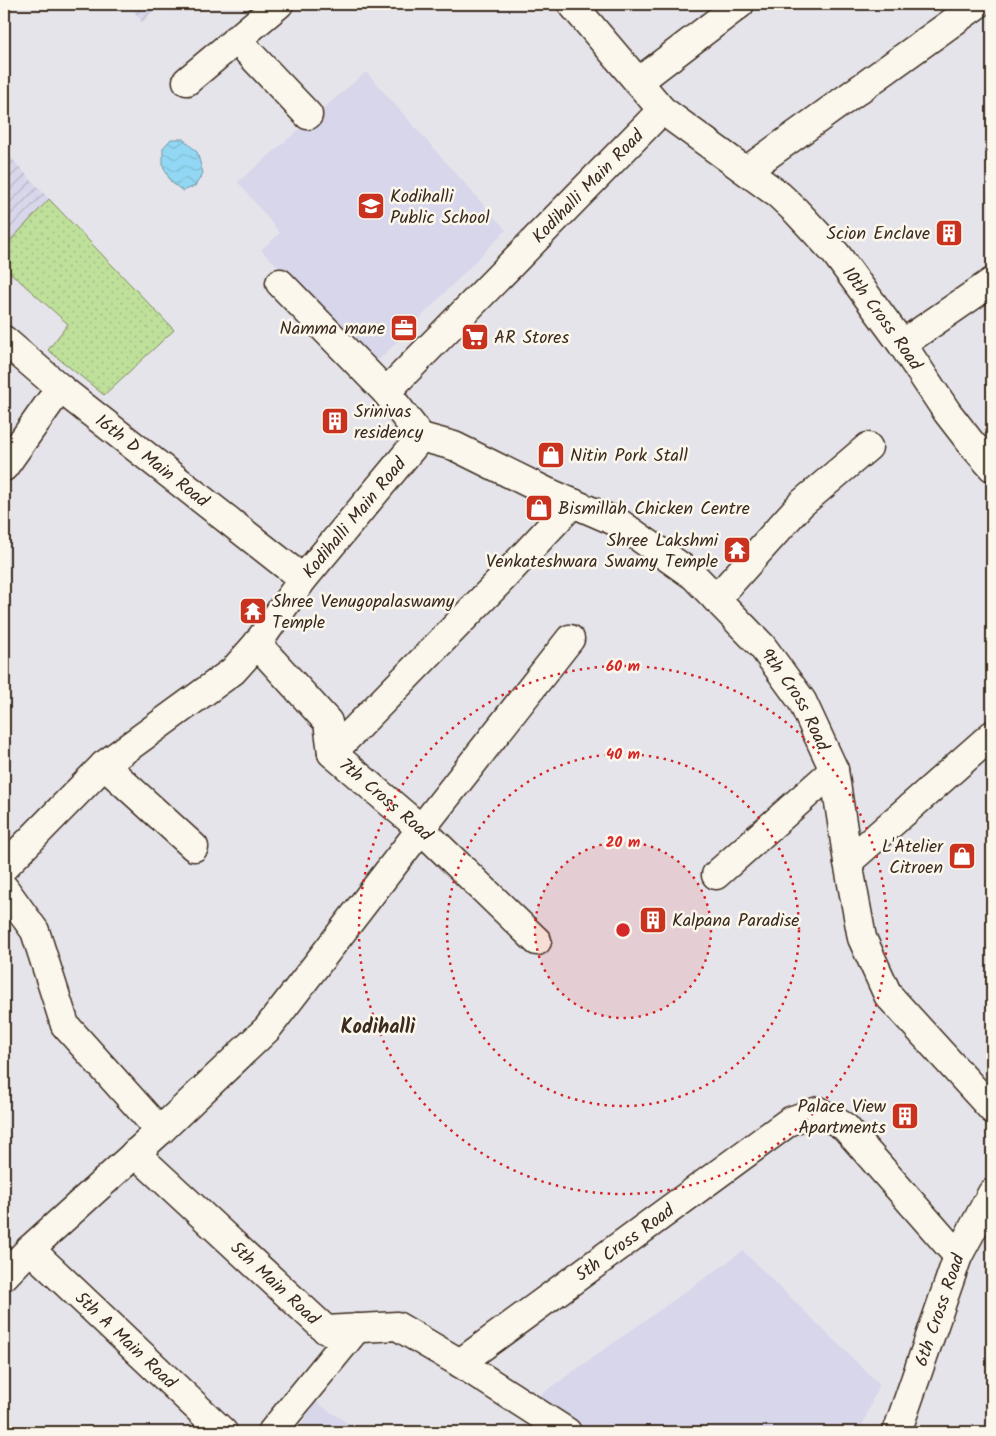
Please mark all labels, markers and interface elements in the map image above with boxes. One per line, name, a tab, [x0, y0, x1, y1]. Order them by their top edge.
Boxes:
street label: Kodihalli Main Road	[526, 122, 652, 251]
place label: Kodihalli Public School	[390, 183, 490, 233]
school or university icon: Kodihalli Public School	[356, 191, 386, 221]
building icon: Scion Enclave	[934, 218, 964, 248]
place label: Scion Enclave	[827, 220, 930, 249]
street label: 10th Cross Road	[834, 261, 929, 378]
office icon: Namma mane	[389, 313, 419, 343]
place label: Namma mane	[280, 315, 385, 344]
supermarket icon: AR Stores	[460, 322, 490, 352]
place label: AR Stores	[494, 324, 569, 353]
place label: Srinivas residency	[354, 398, 424, 448]
building icon: Srinivas residency	[320, 406, 350, 436]
street label: 16th D Main Road	[88, 408, 215, 516]
shop icon: Nitin Pork Stall	[536, 440, 566, 470]
place label: Nitin Pork Stall	[570, 442, 688, 471]
street label: Kodihalli Main Road	[296, 451, 415, 586]
shop icon: Bismillah Chicken Centre	[524, 493, 554, 523]
place label: Bismillah Chicken Centre	[558, 495, 750, 524]
place label: Shree Lakshmi Venkateshwara Swamy Temple	[486, 527, 719, 577]
temple icon: Shree Lakshmi Venkateshwara Swamy Temple	[722, 535, 752, 565]
place label: Shree Venugopalaswamy Temple	[272, 588, 455, 638]
temple icon: Shree Venugopalaswamy Temple	[238, 596, 268, 626]
street label: 9th Cross Road	[752, 642, 837, 757]
text: 60 m	[606, 655, 640, 679]
text: 40 m	[606, 743, 640, 767]
street label: 7th Cross Road	[332, 752, 439, 850]
text: 20 m	[606, 831, 640, 855]
place label: L'Atelier Citroen	[882, 833, 944, 883]
shop icon: L'Atelier Citroen	[947, 841, 977, 871]
building icon: Kalpana Paradise	[638, 905, 668, 935]
place label: Kalpana Paradise	[672, 907, 799, 936]
centre of rings	[614, 921, 632, 939]
district label: Kodihalli	[341, 1012, 416, 1044]
place label: Palace View Apartments	[798, 1093, 887, 1143]
building icon: Palace View Apartments	[890, 1101, 920, 1131]
street label: 5th Cross Road	[570, 1197, 682, 1290]
street label: 5th Main Road	[223, 1235, 326, 1334]
street label: 6th Cross Road	[908, 1249, 974, 1371]
street label: 5th A Main Road	[67, 1285, 183, 1397]

